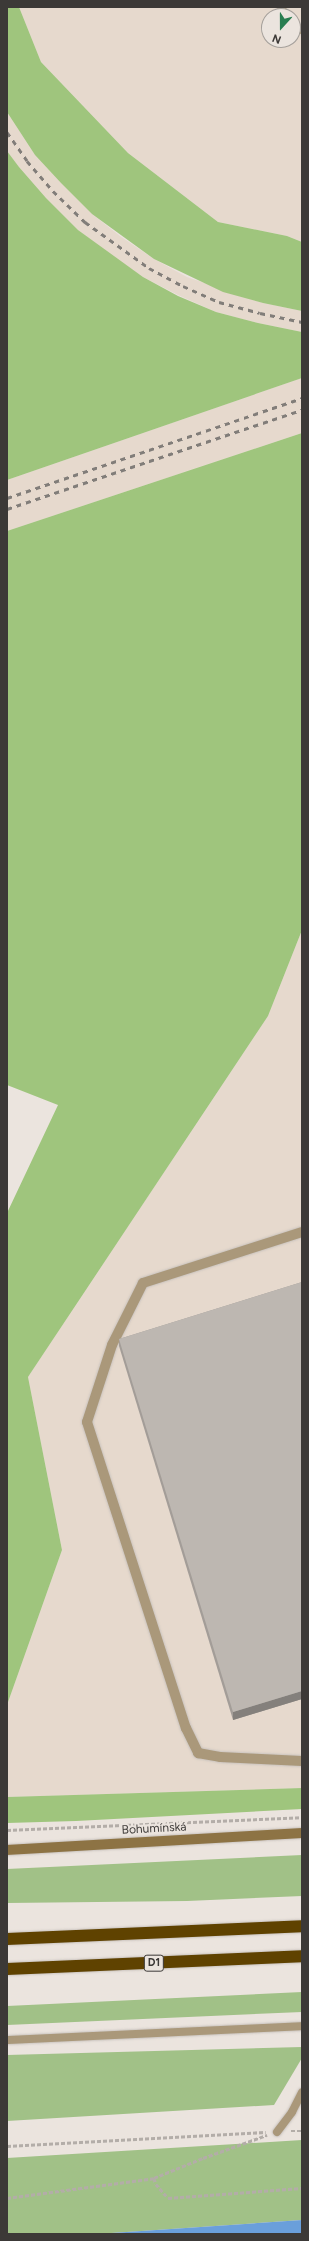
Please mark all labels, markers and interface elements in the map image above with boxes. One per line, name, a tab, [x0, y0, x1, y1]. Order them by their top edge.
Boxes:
north arrow	[261, 8, 301, 48]
text: N	[271, 31, 283, 46]
street label: Bohumínská	[121, 1820, 187, 1838]
road number: D1	[143, 1954, 165, 1972]

